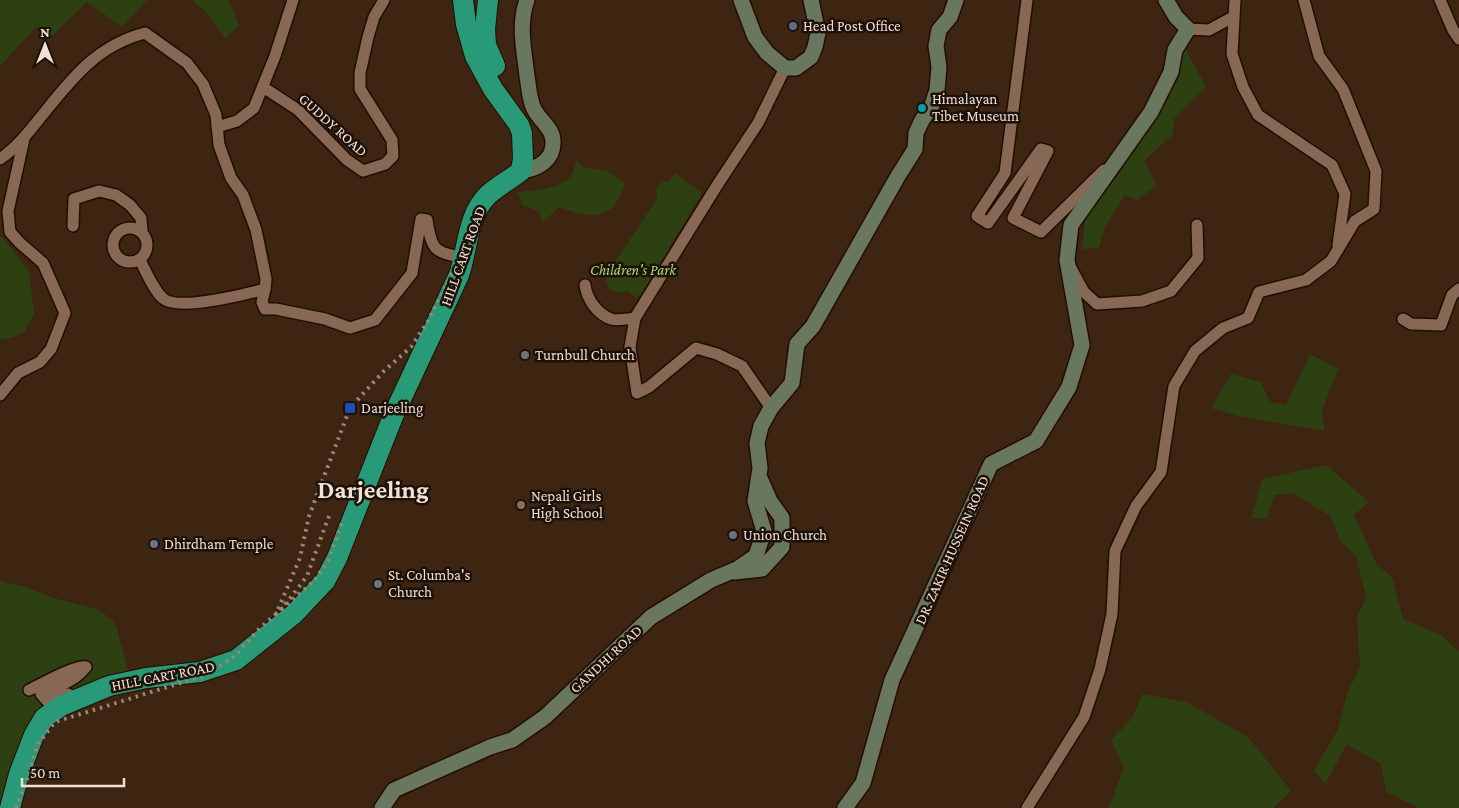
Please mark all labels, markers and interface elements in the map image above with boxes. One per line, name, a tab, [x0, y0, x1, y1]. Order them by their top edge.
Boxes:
place label: Head Post Office	[803, 18, 901, 34]
north arrow	[20, 20, 70, 70]
marker: Head Post Office	[787, 20, 799, 32]
text: N	[40, 24, 50, 40]
street label: GUDDY ROAD	[296, 90, 370, 160]
place label: Himalayan Tibet Museum	[932, 91, 1019, 124]
marker: Himalayan Tibet Museum	[916, 102, 928, 114]
street label: HILL CART ROAD	[438, 204, 488, 308]
park label: Children's Park	[590, 262, 677, 278]
place label: Turnbull Church	[535, 347, 635, 363]
marker: Turnbull Church	[519, 349, 531, 361]
place label: Darjeeling	[361, 400, 423, 417]
marker: Darjeeling	[343, 401, 357, 415]
street label: DR. ZAKIR HUSSEIN ROAD	[912, 473, 992, 627]
district label: Darjeeling	[317, 476, 429, 504]
place label: Nepali Girls High School	[531, 488, 603, 522]
marker: Nepali Girls High School	[515, 499, 527, 511]
place label: Union Church	[743, 527, 827, 543]
marker: Union Church	[727, 529, 739, 541]
place label: Dhirdham Temple	[164, 536, 274, 553]
marker: Dhirdham Temple	[148, 538, 160, 550]
place label: St. Columba's Church	[388, 567, 470, 600]
marker: St. Columba's Church	[372, 578, 384, 590]
street label: GANDHI ROAD	[567, 622, 645, 696]
street label: HILL CART ROAD	[110, 658, 216, 694]
scale bar	[22, 756, 125, 788]
text: 50 m	[30, 765, 60, 781]

